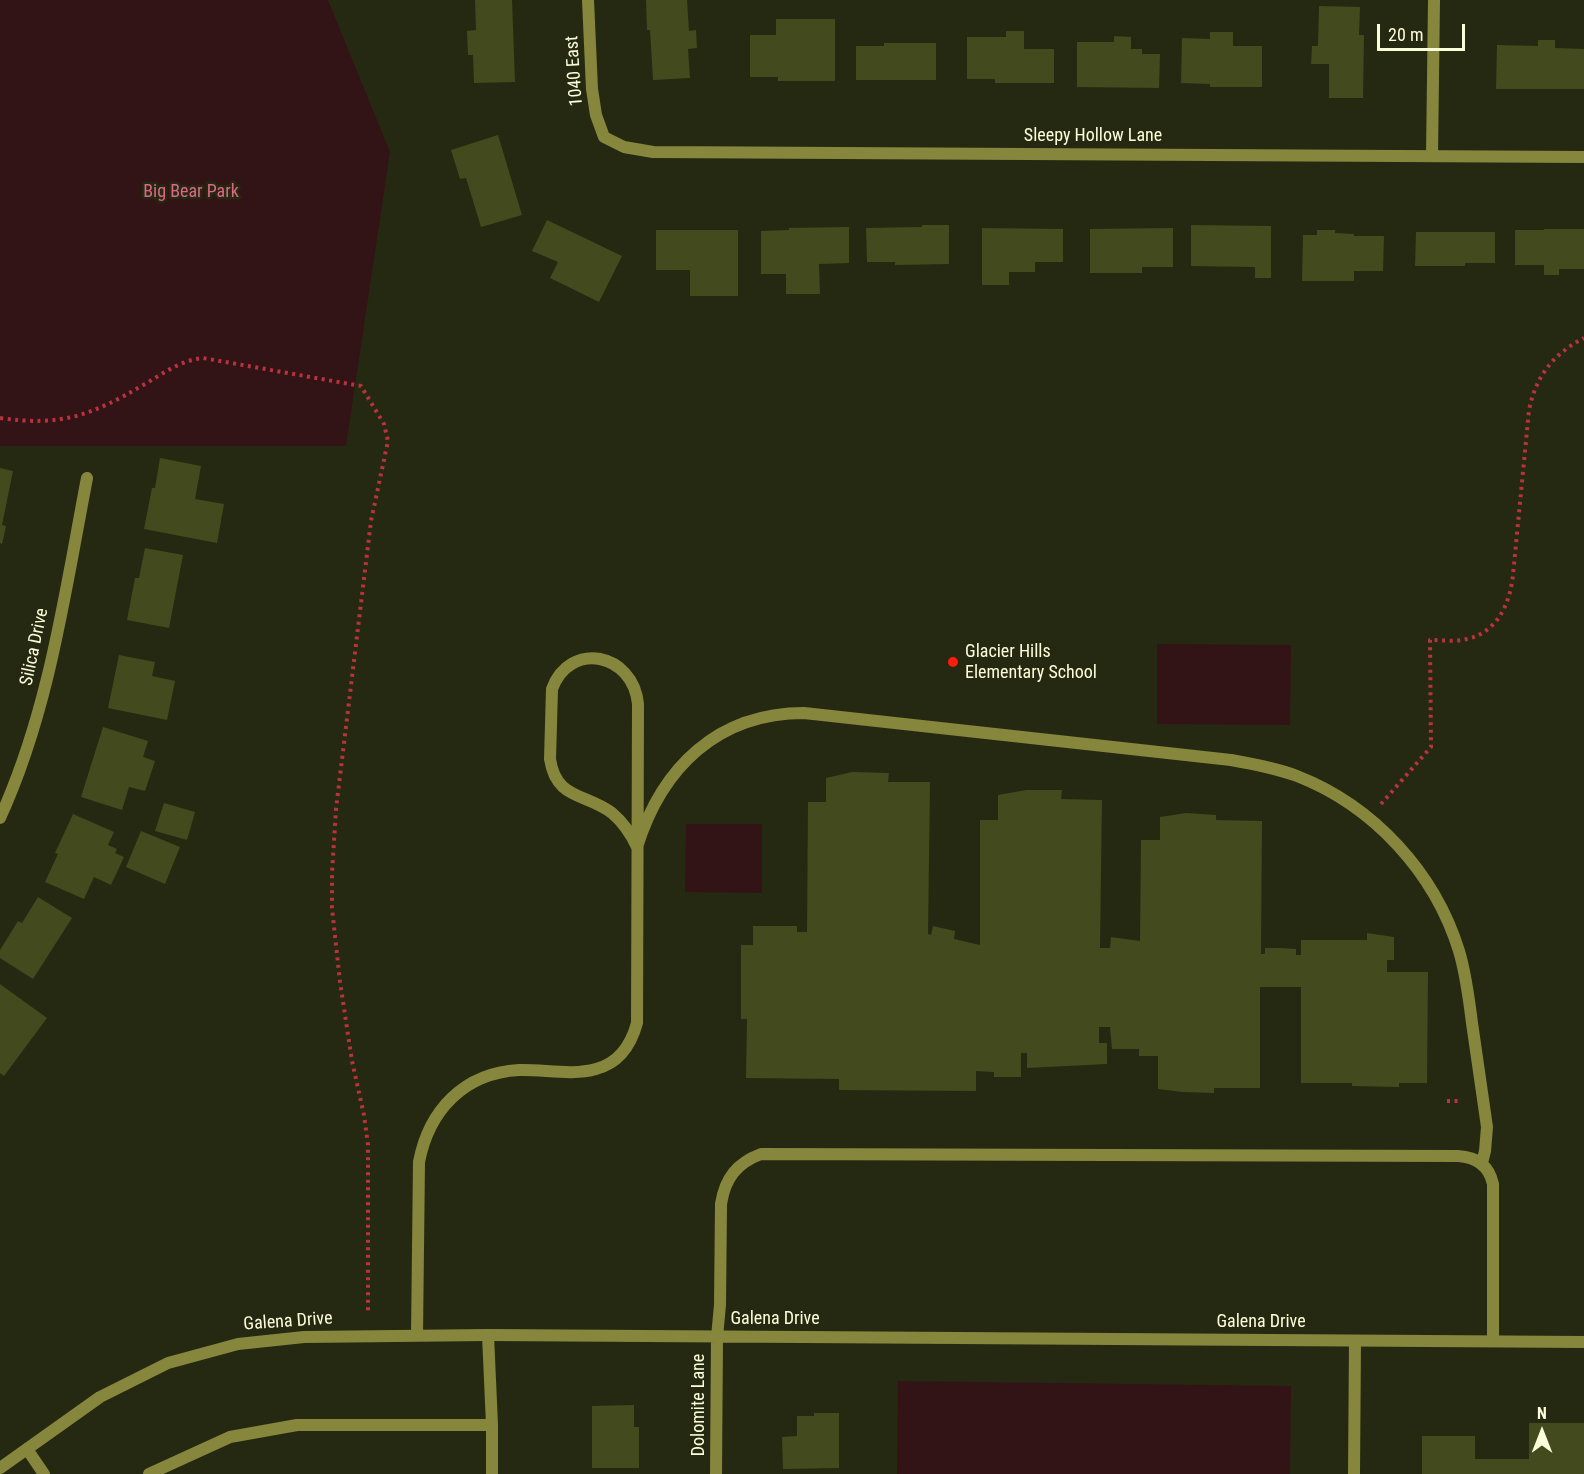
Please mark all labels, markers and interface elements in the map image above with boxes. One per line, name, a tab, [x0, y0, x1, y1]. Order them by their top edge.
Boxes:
scale bar	[1380, 12, 1468, 50]
text: 20 m	[1388, 24, 1423, 45]
street label: 1040 East	[562, 35, 588, 107]
street label: Sleepy Hollow Lane	[1024, 125, 1162, 147]
park label: Big Bear Park	[143, 181, 239, 203]
street label: Silica Drive	[16, 606, 54, 688]
place label: Glacier Hills Elementary School	[965, 641, 1097, 684]
marker: Glacier Hills Elementary School	[946, 655, 960, 669]
street label: Galena Drive	[243, 1308, 333, 1336]
street label: Galena Drive	[730, 1308, 820, 1330]
street label: Galena Drive	[1216, 1311, 1306, 1333]
street label: Dolomite Lane	[688, 1354, 710, 1456]
north arrow	[1512, 1402, 1572, 1462]
text: N	[1537, 1404, 1547, 1423]

